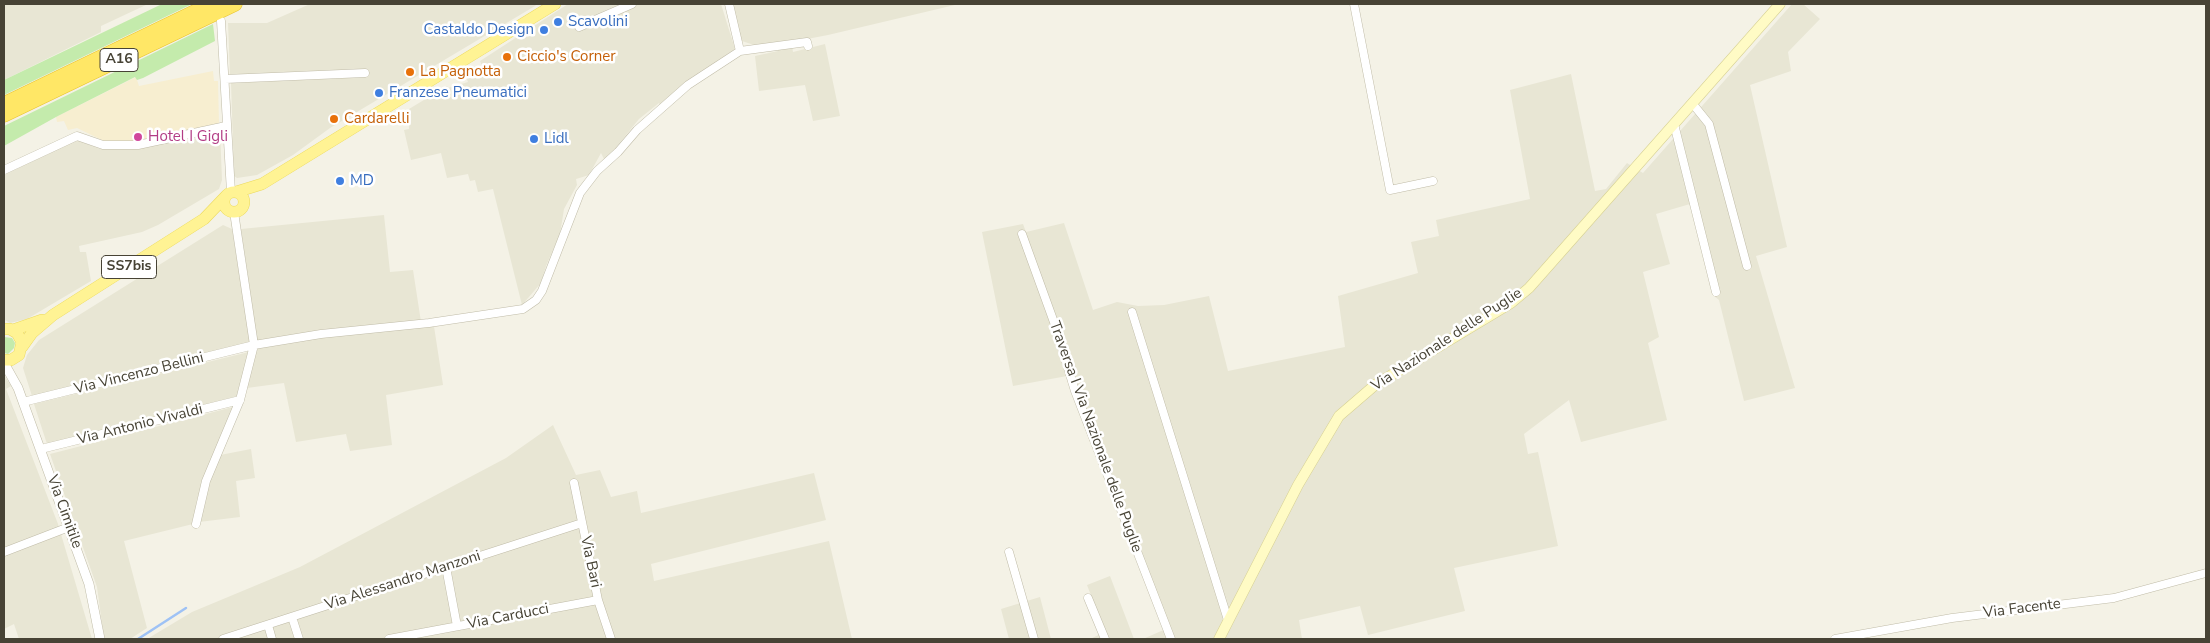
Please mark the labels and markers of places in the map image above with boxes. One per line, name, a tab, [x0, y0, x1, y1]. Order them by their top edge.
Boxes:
place label: Scavolini	[568, 13, 628, 31]
marker: Scavolini	[552, 16, 564, 28]
place label: Castaldo Design	[423, 21, 534, 39]
marker: Castaldo Design	[538, 24, 550, 36]
place label: Ciccio's Corner	[517, 48, 616, 66]
marker: Ciccio's Corner	[501, 51, 513, 63]
place label: La Pagnotta	[420, 63, 501, 81]
marker: La Pagnotta	[404, 66, 416, 78]
place label: Franzese Pneumatici	[389, 84, 527, 102]
marker: Franzese Pneumatici	[373, 87, 385, 99]
place label: Cardarelli	[344, 110, 409, 128]
marker: Cardarelli	[328, 113, 340, 125]
place label: Hotel I Gigli	[148, 128, 228, 146]
place label: Lidl	[544, 130, 569, 148]
marker: Hotel I Gigli	[132, 131, 144, 143]
marker: Lidl	[528, 133, 540, 145]
place label: MD	[350, 172, 374, 190]
marker: MD	[334, 175, 346, 187]

